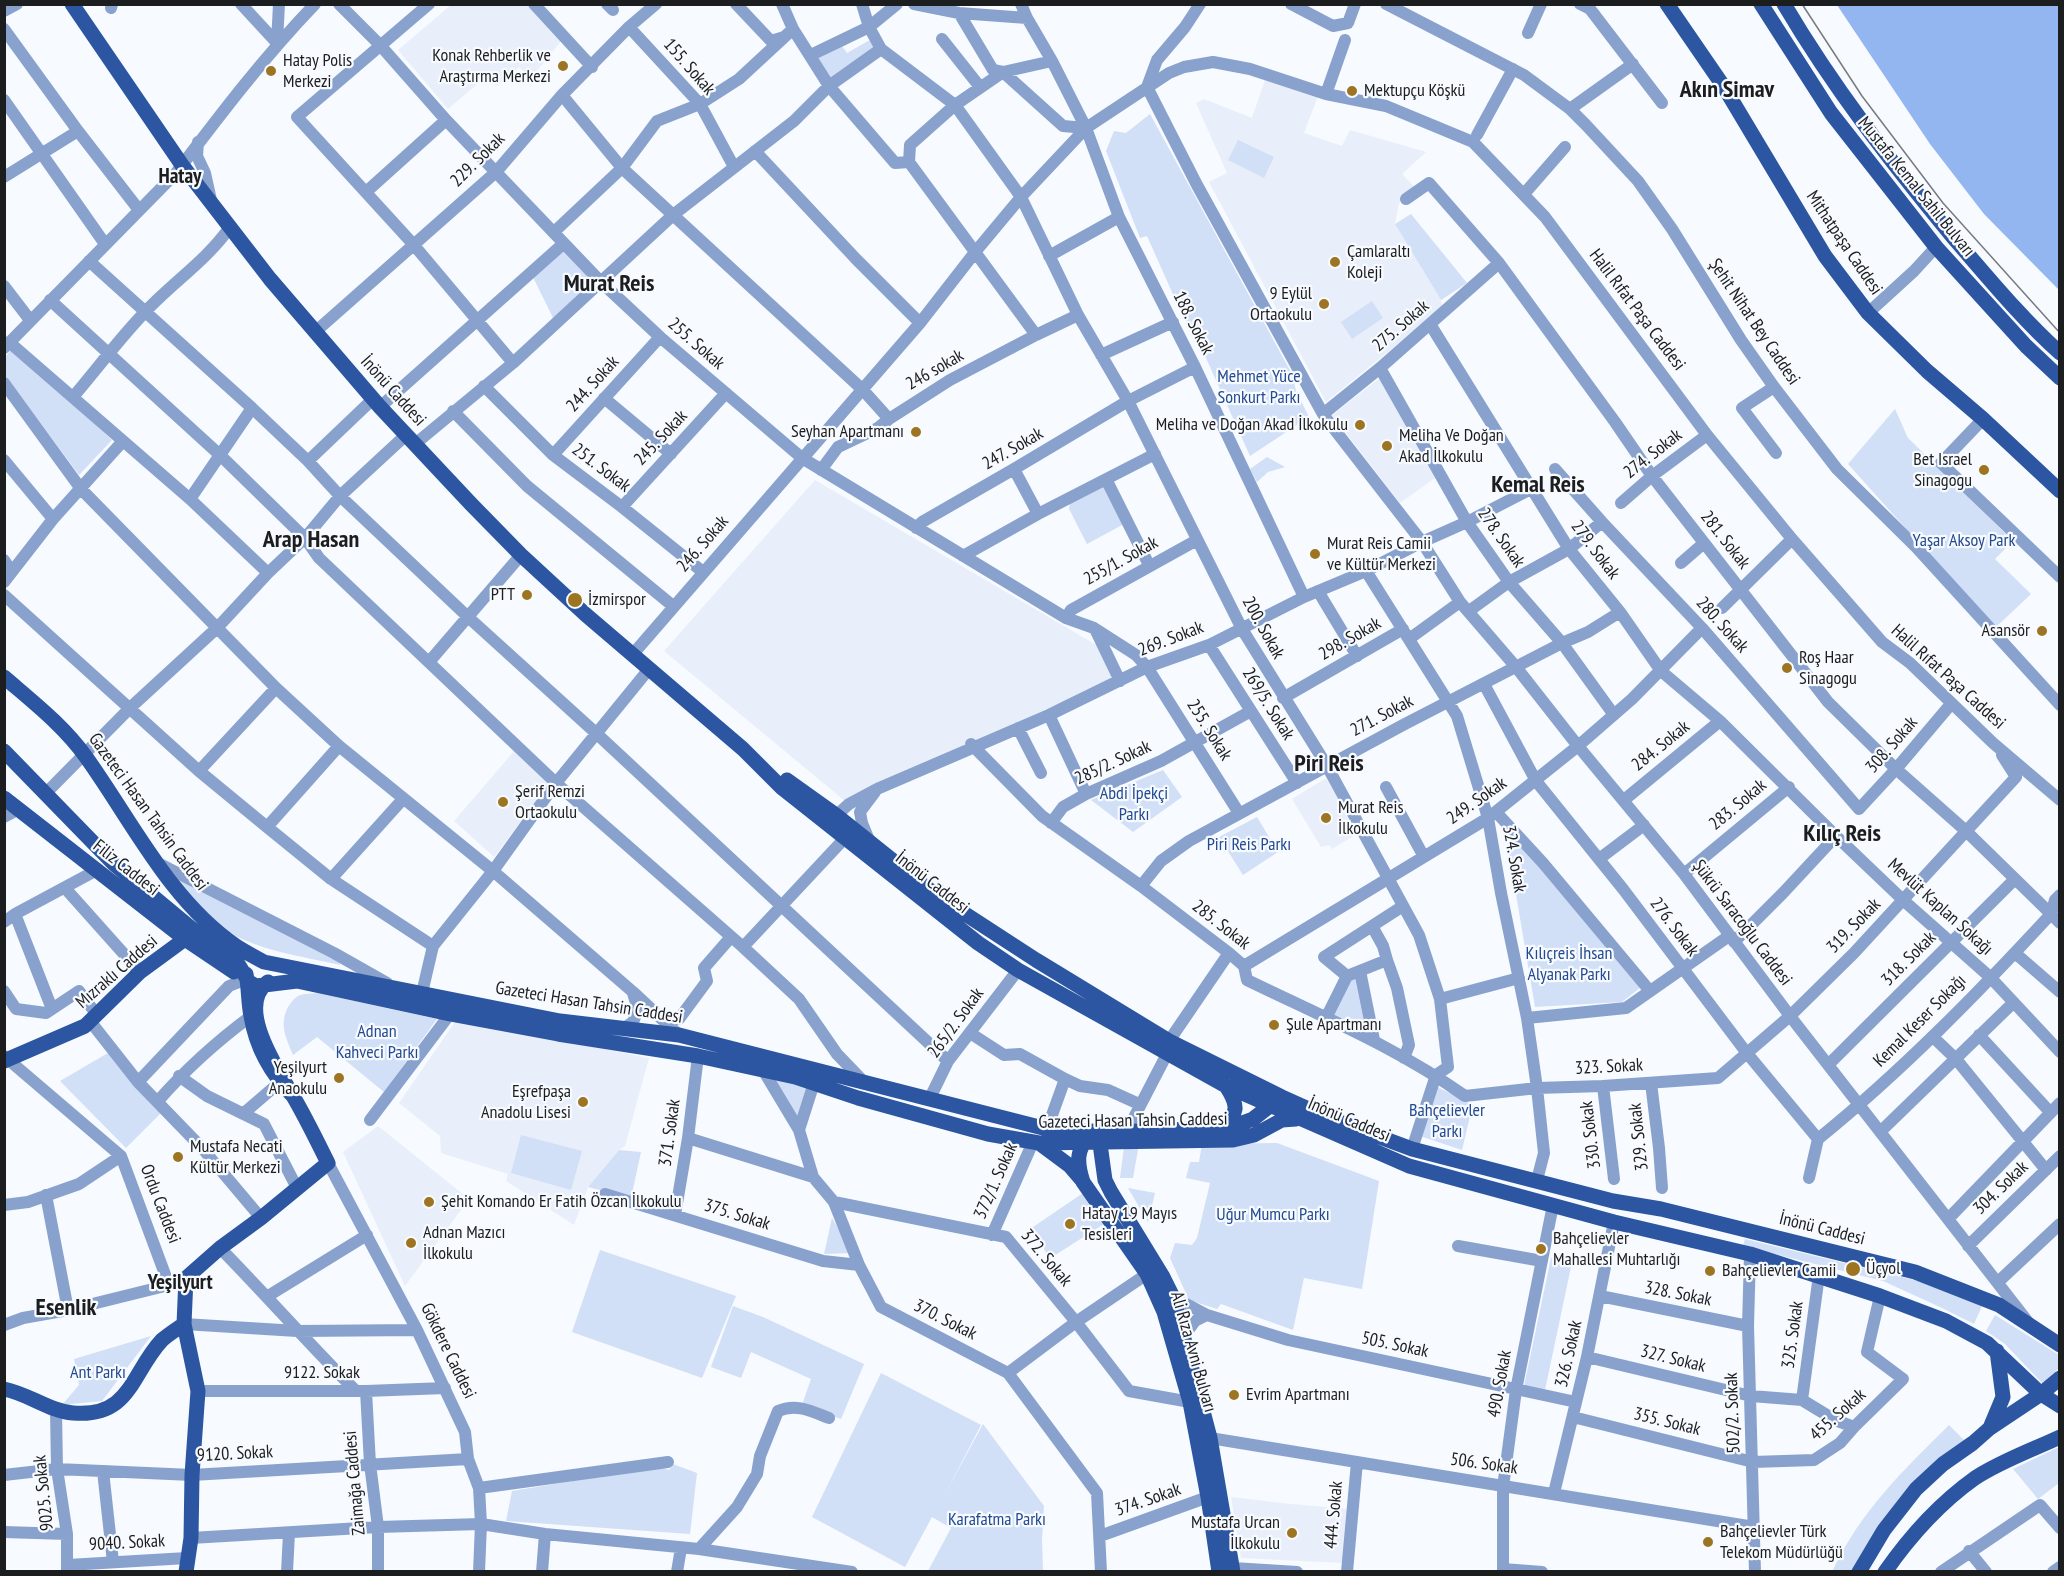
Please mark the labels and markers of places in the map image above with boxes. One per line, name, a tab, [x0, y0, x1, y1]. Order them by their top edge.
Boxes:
place label: Konak Rehberlik ve Araştırma Merkezi	[432, 45, 551, 88]
place label: Hatay Polis Merkezi	[283, 50, 352, 92]
marker: Konak Rehberlik ve Araştırma Merkezi	[556, 59, 570, 73]
marker: Hatay Polis Merkezi	[264, 64, 278, 78]
place label: Mektupçu Köşkü	[1364, 80, 1465, 102]
marker: Mektupçu Köşkü	[1345, 84, 1359, 98]
place label: Çamlaraltı Koleji	[1347, 241, 1411, 284]
marker: Çamlaraltı Koleji	[1328, 255, 1342, 269]
place label: 9 Eylül Ortaokulu	[1250, 283, 1312, 326]
marker: 9 Eylül Ortaokulu	[1317, 297, 1331, 311]
place label: Meliha ve Doğan Akad İlkokulu	[1156, 414, 1348, 436]
marker: Meliha ve Doğan Akad İlkokulu	[1353, 418, 1367, 432]
place label: Seyhan Apartmanı	[791, 421, 904, 443]
marker: Seyhan Apartmanı	[909, 425, 923, 439]
place label: Meliha Ve Doğan Akad İlkokulu	[1399, 425, 1504, 468]
marker: Meliha Ve Doğan Akad İlkokulu	[1380, 439, 1394, 453]
place label: Bet Israel Sinagogu	[1913, 449, 1972, 492]
marker: Bet Israel Sinagogu	[1977, 463, 1991, 477]
place label: Murat Reis Camii ve Kültür Merkezi	[1327, 533, 1436, 576]
marker: Murat Reis Camii ve Kültür Merkezi	[1308, 547, 1322, 561]
place label: PTT	[491, 584, 515, 606]
marker: PTT	[520, 588, 534, 602]
place label: İzmirspor	[588, 589, 646, 611]
marker: İzmirspor	[566, 591, 584, 609]
place label: Asansör	[1982, 620, 2030, 642]
marker: Asansör	[2035, 624, 2049, 638]
place label: Roş Haar Sinagogu	[1799, 647, 1857, 690]
marker: Roş Haar Sinagogu	[1780, 661, 1794, 675]
place label: Şerif Remzi Ortaokulu	[515, 781, 585, 824]
marker: Şerif Remzi Ortaokulu	[496, 795, 510, 809]
place label: Murat Reis İlkokulu	[1338, 797, 1404, 840]
marker: Murat Reis İlkokulu	[1319, 811, 1333, 825]
place label: Şule Apartmanı	[1286, 1014, 1382, 1036]
marker: Şule Apartmanı	[1267, 1018, 1281, 1032]
place label: Yeşilyurt Anaokulu	[269, 1057, 327, 1100]
marker: Yeşilyurt Anaokulu	[332, 1071, 346, 1085]
place label: Eşrefpaşa Anadolu Lisesi	[481, 1081, 571, 1124]
marker: Eşrefpaşa Anadolu Lisesi	[576, 1095, 590, 1109]
place label: Mustafa Necati Kültür Merkezi	[190, 1136, 283, 1178]
marker: Mustafa Necati Kültür Merkezi	[171, 1150, 185, 1164]
place label: Şehit Komando Er Fatih Özcan İlkokulu	[441, 1191, 682, 1213]
marker: Şehit Komando Er Fatih Özcan İlkokulu	[422, 1195, 436, 1209]
place label: Hatay 19 Mayıs Tesisleri	[1082, 1203, 1177, 1246]
marker: Hatay 19 Mayıs Tesisleri	[1063, 1217, 1077, 1231]
place label: Adnan Mazıcı İlkokulu	[423, 1222, 505, 1264]
place label: Bahçelievler Mahallesi Muhtarlığı	[1553, 1228, 1680, 1270]
marker: Adnan Mazıcı İlkokulu	[404, 1236, 418, 1250]
marker: Bahçelievler Mahallesi Muhtarlığı	[1534, 1242, 1548, 1256]
place label: Üçyol	[1866, 1258, 1900, 1280]
place label: Bahçelievler Camii	[1722, 1260, 1836, 1282]
marker: Üçyol	[1844, 1260, 1862, 1278]
marker: Bahçelievler Camii	[1703, 1264, 1717, 1278]
place label: Evrim Apartmanı	[1246, 1384, 1350, 1406]
marker: Evrim Apartmanı	[1227, 1388, 1241, 1402]
place label: Mustafa Urcan İlkokulu	[1191, 1512, 1280, 1555]
place label: Bahçelievler Türk Telekom Müdürlüğü	[1720, 1521, 1843, 1564]
marker: Mustafa Urcan İlkokulu	[1285, 1526, 1299, 1540]
marker: Bahçelievler Türk Telekom Müdürlüğü	[1701, 1535, 1715, 1549]

